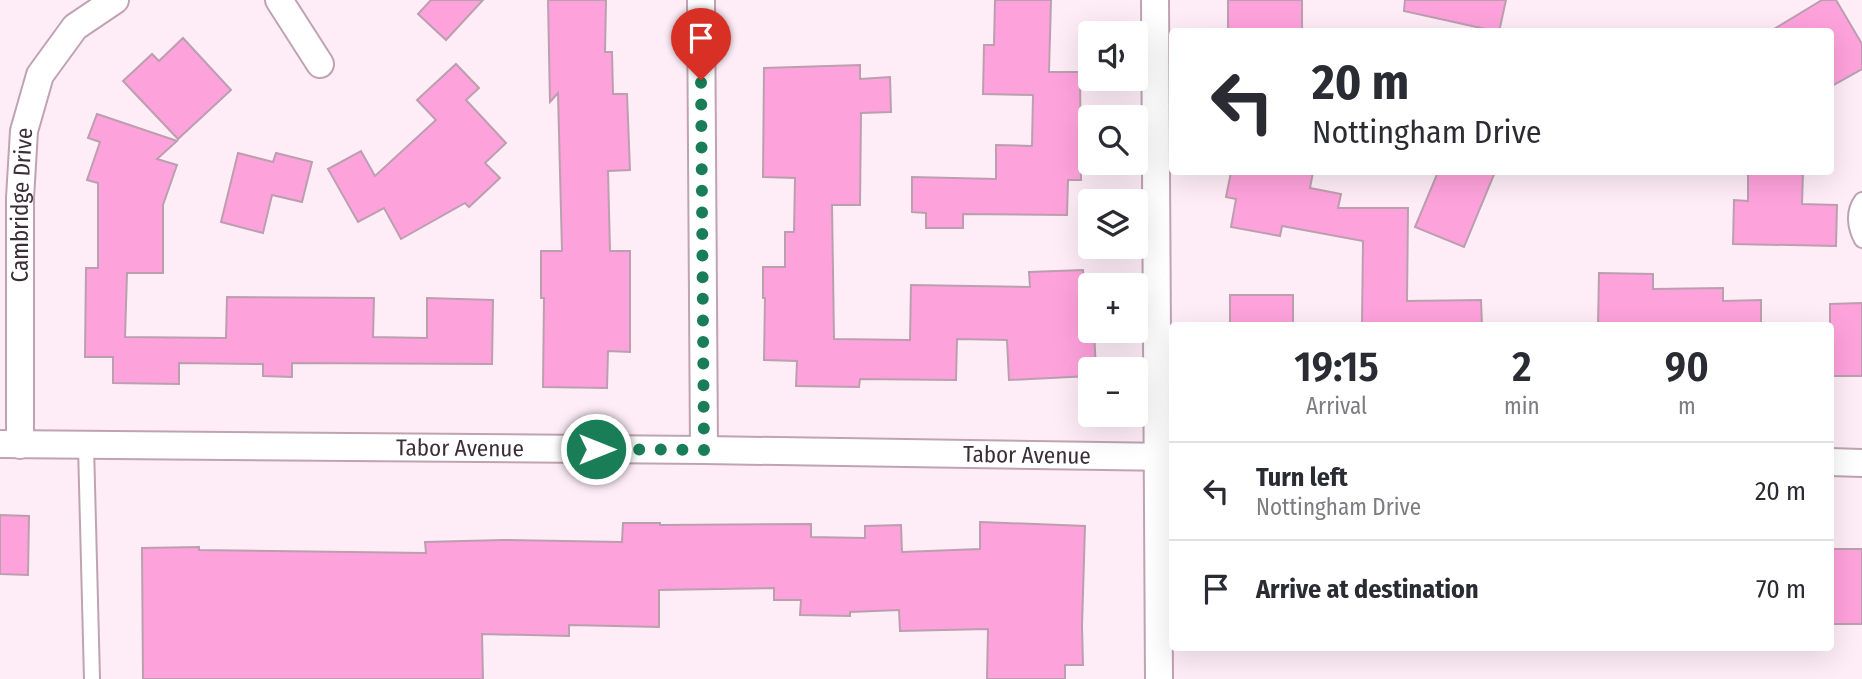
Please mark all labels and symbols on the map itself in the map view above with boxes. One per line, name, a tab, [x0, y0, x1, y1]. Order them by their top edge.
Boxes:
pin	[671, 8, 731, 80]
street label: Cambridge Drive	[6, 127, 38, 282]
position arrow	[559, 412, 633, 486]
street label: Tabor Avenue	[396, 433, 524, 462]
street label: Tabor Avenue	[963, 440, 1091, 470]

